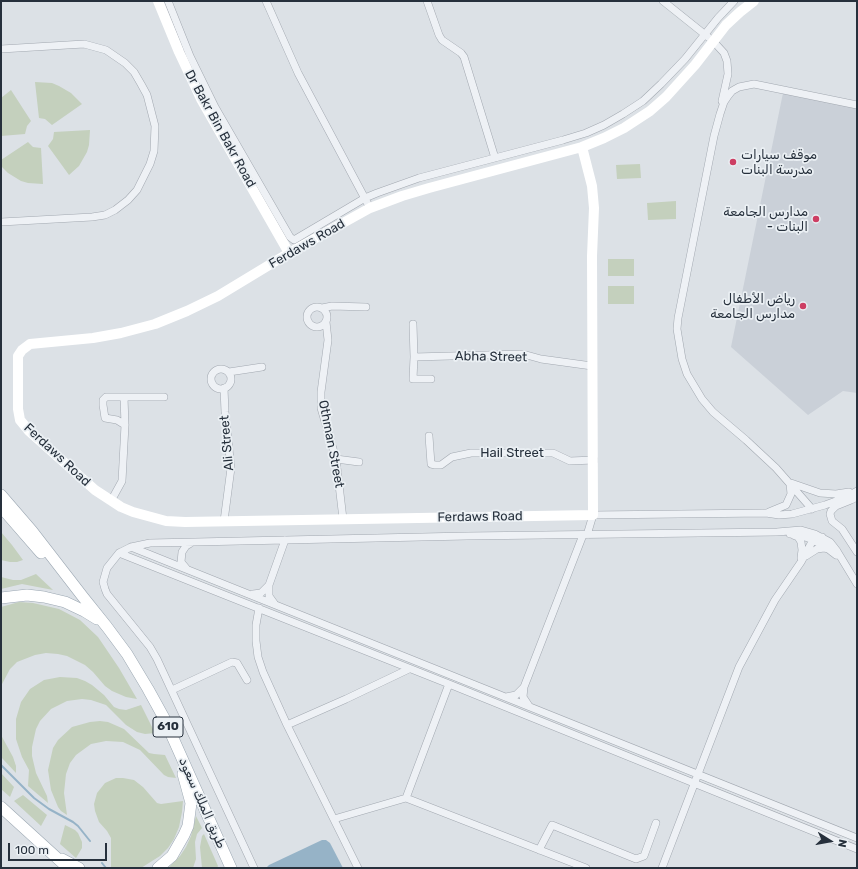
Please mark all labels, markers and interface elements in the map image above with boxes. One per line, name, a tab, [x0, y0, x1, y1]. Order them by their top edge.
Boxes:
street label: Dr Bakr Bin Bakr Road	[181, 67, 259, 191]
place label: موقف سيارات مدرسة البنات	[741, 147, 817, 178]
marker: موقف سيارات مدرسة البنات	[728, 157, 738, 167]
place label: مدارس الجامعة - البنات	[723, 204, 808, 235]
marker: مدارس الجامعة - البنات	[811, 214, 821, 224]
street label: Ferdaws Road	[266, 216, 348, 272]
place label: رياض الأطفال مدارس الجامعة	[710, 291, 795, 322]
marker: رياض الأطفال مدارس الجامعة	[798, 301, 808, 311]
street label: Abha Street	[455, 349, 527, 365]
street label: Othman Street	[315, 399, 347, 489]
street label: Ali Street	[217, 415, 237, 471]
street label: Ferdaws Road	[20, 420, 94, 490]
street label: Hail Street	[480, 445, 544, 461]
street label: Ferdaws Road	[437, 508, 523, 526]
road number: 610	[153, 717, 183, 737]
street label: طريق الملك سعود	[175, 755, 229, 851]
north arrow	[810, 821, 850, 861]
scale bar	[10, 835, 109, 861]
text: N	[835, 838, 849, 849]
text: 100 m	[15, 843, 49, 857]

